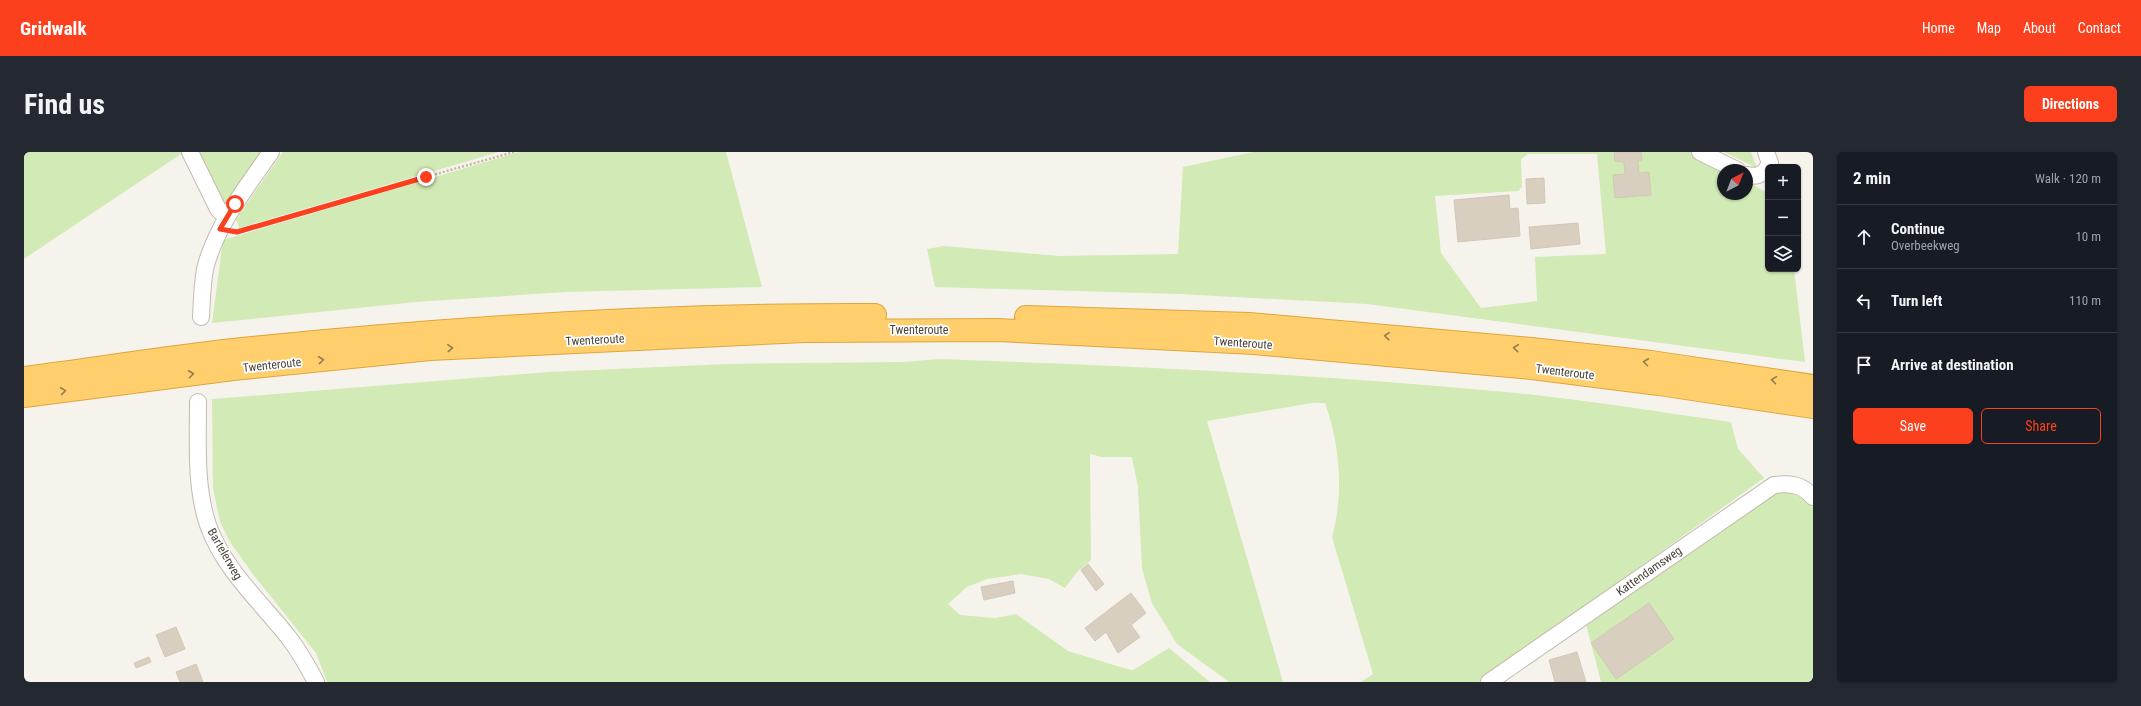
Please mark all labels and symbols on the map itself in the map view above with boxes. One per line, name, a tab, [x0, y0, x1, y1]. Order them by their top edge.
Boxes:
north arrow	[1717, 164, 1753, 200]
route end	[417, 168, 435, 186]
route start	[226, 195, 244, 213]
street label: Twenteroute	[890, 323, 949, 337]
street label: Twenteroute	[565, 331, 625, 349]
one-way arrow	[1384, 332, 1390, 341]
street label: Twenteroute	[1213, 334, 1273, 352]
one-way arrow	[1513, 343, 1520, 352]
one-way arrow	[447, 344, 453, 353]
street label: Twenteroute	[242, 355, 302, 375]
one-way arrow	[318, 356, 324, 365]
one-way arrow	[1643, 358, 1649, 367]
street label: Twenteroute	[1535, 361, 1595, 383]
one-way arrow	[188, 369, 194, 378]
one-way arrow	[1771, 376, 1777, 385]
one-way arrow	[60, 387, 66, 396]
street label: Bartelerweg	[205, 526, 245, 582]
street label: Kattendamsweg	[1614, 543, 1684, 599]

